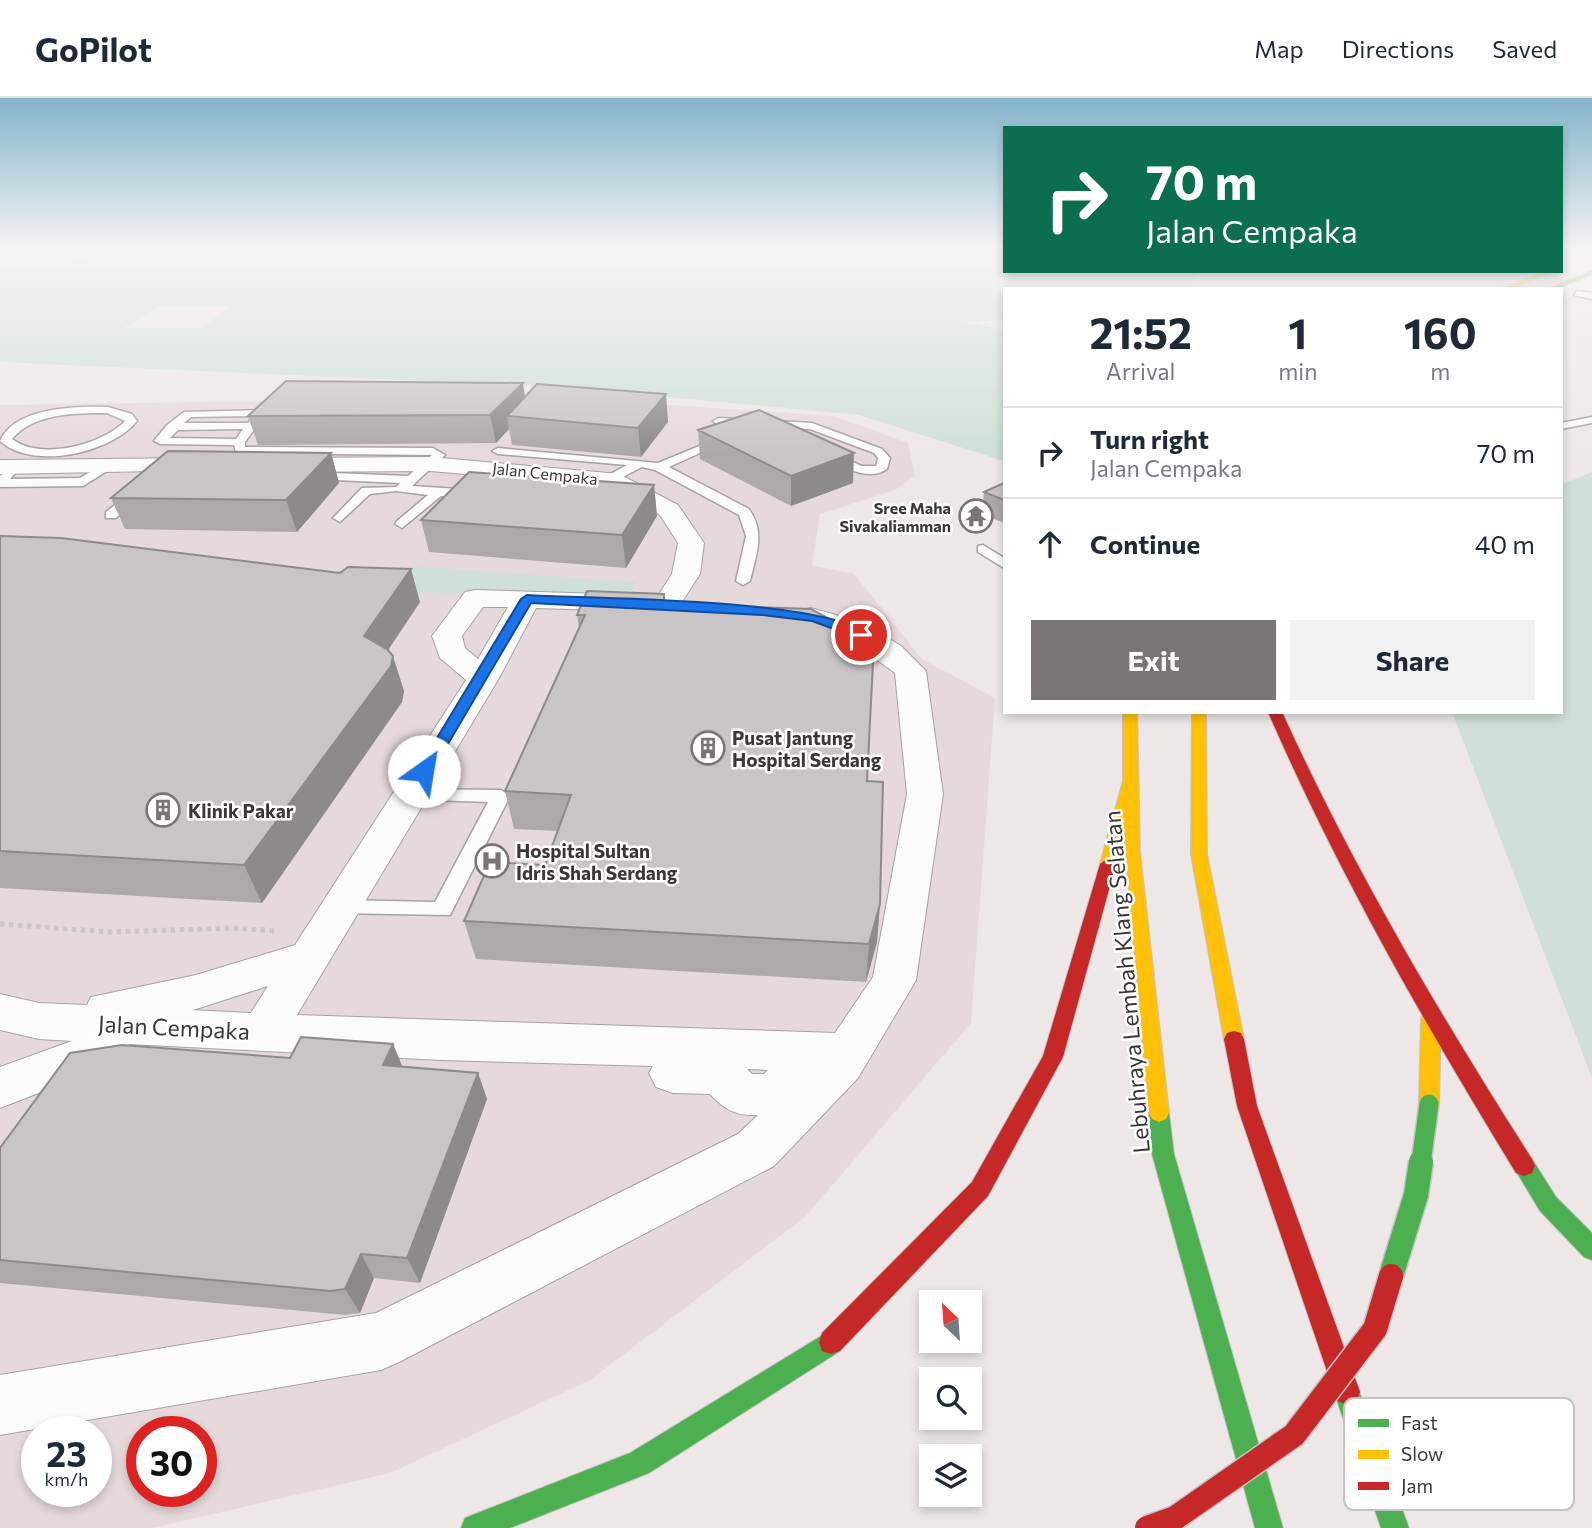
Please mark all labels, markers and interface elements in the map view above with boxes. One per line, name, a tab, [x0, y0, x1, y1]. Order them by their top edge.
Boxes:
text: GoPilot	[35, 28, 152, 69]
text: Map	[1254, 34, 1304, 63]
text: Directions	[1342, 34, 1454, 63]
text: Saved	[1492, 34, 1557, 63]
text: 70 m	[1146, 150, 1257, 210]
icon: right	[1031, 154, 1122, 245]
text: Jalan Cempaka	[1146, 210, 1358, 250]
text: 21:52	[1089, 306, 1192, 358]
text: 1	[1288, 306, 1307, 358]
text: 160	[1404, 306, 1477, 358]
text: Arrival	[1106, 357, 1175, 385]
text: min	[1278, 357, 1317, 385]
text: m	[1430, 357, 1450, 385]
text: Turn right	[1090, 423, 1209, 454]
icon: right	[1031, 434, 1069, 472]
text: 70 m	[1477, 437, 1535, 468]
text: Jalan Cempaka	[1090, 454, 1242, 482]
street label: Jalan Cempaka	[491, 458, 599, 488]
temple icon: Sree Maha Sivakaliamman	[957, 497, 995, 535]
place label: Sree Maha Sivakaliamman	[840, 498, 951, 535]
icon: ahead	[1031, 525, 1069, 563]
text: Continue	[1090, 528, 1200, 559]
text: 40 m	[1475, 528, 1535, 559]
pin	[831, 605, 891, 665]
icon: arrive	[842, 616, 880, 654]
button: Exit	[1031, 620, 1276, 700]
button: Share	[1290, 620, 1535, 700]
place label: Pusat Jantung Hospital Serdang	[732, 726, 882, 771]
building icon: Pusat Jantung Hospital Serdang	[689, 729, 727, 767]
position arrow	[387, 734, 461, 808]
building icon: Klinik Pakar	[144, 791, 182, 829]
place label: Klinik Pakar	[188, 799, 294, 822]
street label: Lebuhraya Lembah Klang Selatan	[1097, 810, 1155, 1154]
place label: Hospital Sultan Idris Shah Serdang	[516, 839, 678, 884]
hospital icon: Hospital Sultan Idris Shah Serdang	[473, 842, 511, 880]
street label: Jalan Cempaka	[97, 1009, 251, 1045]
north arrow	[919, 1290, 982, 1353]
map controls	[919, 1290, 982, 1507]
button: search	[919, 1367, 982, 1430]
legend	[1344, 1398, 1574, 1510]
text: Fast	[1401, 1411, 1438, 1434]
speed limit sign: 30	[126, 1416, 217, 1507]
text: 23	[46, 1431, 87, 1474]
text: Slow	[1401, 1442, 1443, 1465]
button: layers	[919, 1444, 982, 1507]
text: km/h	[45, 1468, 88, 1490]
text: Jam	[1401, 1474, 1433, 1497]

